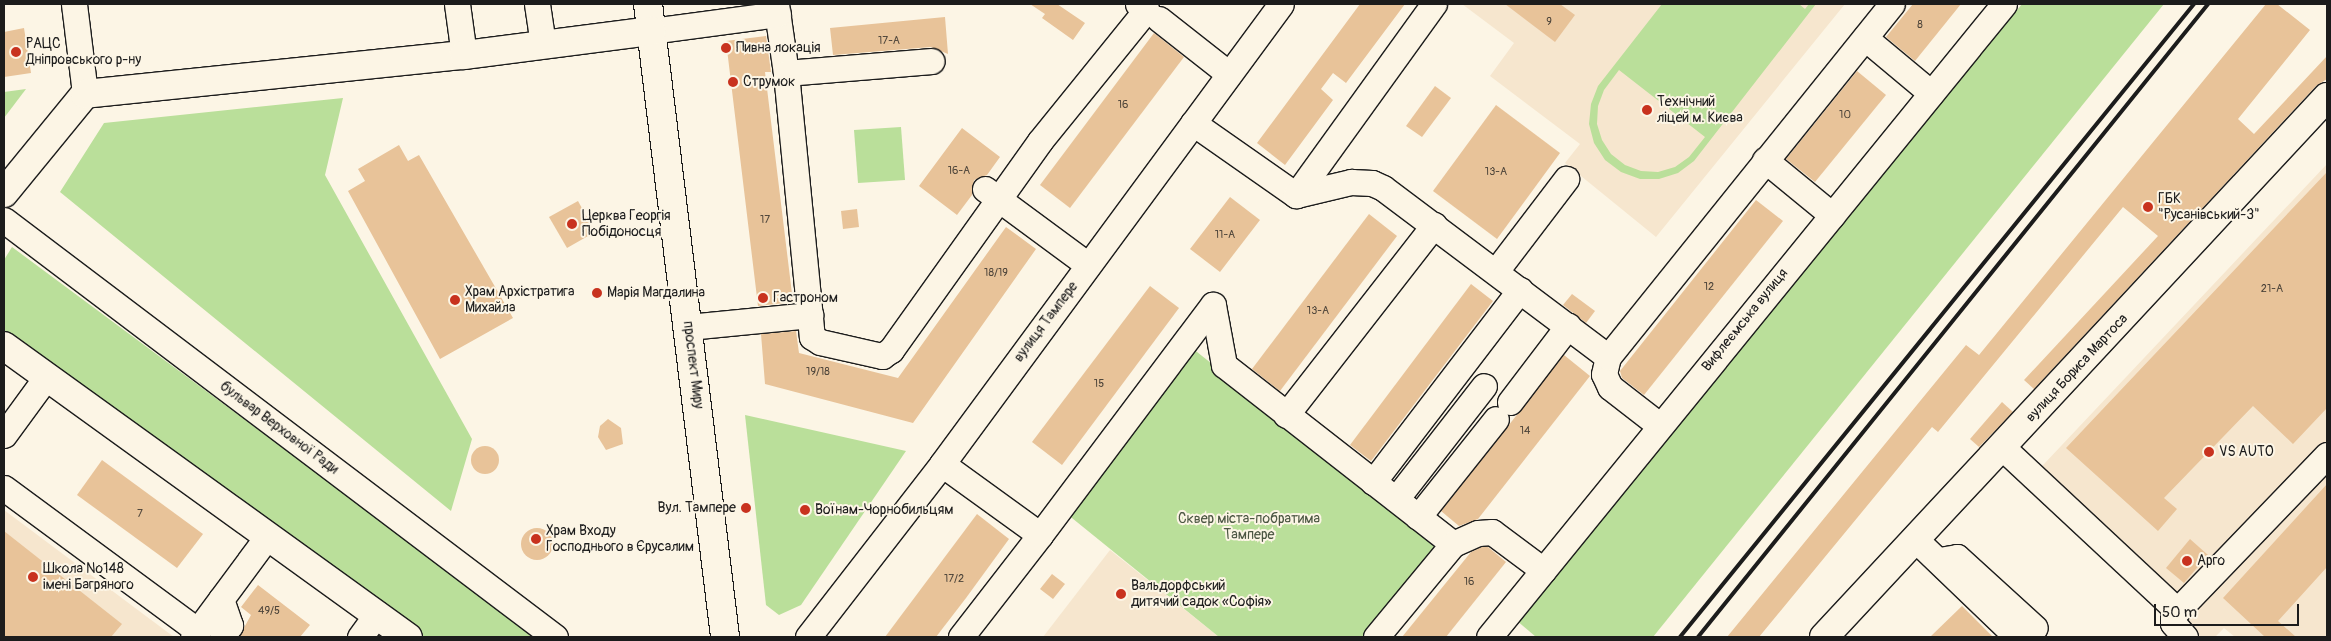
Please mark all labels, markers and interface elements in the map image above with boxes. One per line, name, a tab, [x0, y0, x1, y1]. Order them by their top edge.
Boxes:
house number: 9	[1546, 15, 1552, 29]
house number: 8	[1917, 18, 1923, 32]
house number: 17-А	[878, 34, 900, 48]
place label: РАЦС Дніпровського р-ну	[26, 36, 141, 68]
place label: Пивна локація	[736, 40, 821, 56]
marker: Пивна локація	[720, 42, 732, 54]
marker: РАЦС Дніпровського р-ну	[10, 46, 22, 58]
place label: Струмок	[743, 74, 795, 90]
marker: Струмок	[727, 76, 739, 88]
place label: Технічний ліцей м. Києва	[1657, 94, 1743, 126]
house number: 16	[1118, 98, 1128, 112]
marker: Технічний ліцей м. Києва	[1641, 104, 1653, 116]
house number: 10	[1839, 108, 1851, 122]
house number: 16-А	[948, 164, 970, 178]
house number: 13-А	[1485, 165, 1507, 179]
place label: ГБК "Русанівський-3"	[2158, 191, 2260, 223]
marker: ГБК "Русанівський-3"	[2142, 201, 2154, 213]
place label: Церква Георгія Побідоносця	[582, 208, 671, 240]
house number: 17	[760, 213, 770, 227]
marker: Церква Георгія Побідоносця	[566, 218, 578, 230]
house number: 11-А	[1215, 228, 1235, 242]
street label: Вифлеємська вулиця	[1698, 265, 1792, 375]
house number: 18/19	[984, 266, 1008, 280]
street label: вулиця Тампере	[1010, 279, 1082, 365]
house number: 12	[1704, 280, 1714, 294]
house number: 21-А	[2261, 282, 2283, 296]
place label: Храм Архістратига Михайла	[465, 284, 575, 316]
place label: Марія Магдалина	[607, 285, 705, 301]
marker: Марія Магдалина	[591, 287, 603, 299]
place label: Гастроном	[773, 290, 838, 306]
marker: Гастроном	[757, 292, 769, 304]
marker: Храм Архістратига Михайла	[449, 294, 461, 306]
house number: 13-А	[1307, 304, 1329, 318]
street label: вулиця Бориса Мартоса	[2023, 310, 2131, 426]
street label: проспект Миру	[679, 320, 707, 410]
house number: 19/18	[806, 365, 830, 379]
house number: 15	[1094, 377, 1104, 391]
street label: бульвар Верховної Ради	[216, 378, 342, 478]
house number: 14	[1520, 424, 1530, 438]
place label: VS AUTO	[2219, 444, 2274, 460]
marker: VS AUTO	[2203, 446, 2215, 458]
place label: Вул. Тампере	[658, 500, 736, 516]
marker: Вул. Тампере	[740, 502, 752, 514]
place label: Воїнам-Чорнобильцям	[815, 502, 954, 518]
marker: Воїнам-Чорнобильцям	[799, 504, 811, 516]
house number: 7	[137, 507, 143, 521]
park label: Сквер міста-побратима Тампере	[1178, 511, 1320, 544]
place label: Храм Входу Господнього в Єрусалим	[546, 523, 694, 556]
marker: Храм Входу Господнього в Єрусалим	[530, 533, 542, 545]
place label: Арго	[2197, 553, 2225, 569]
marker: Арго	[2181, 555, 2193, 567]
place label: Школа №148 імені Багряного	[43, 561, 134, 594]
marker: Школа №148 імені Багряного	[27, 571, 39, 583]
house number: 17/2	[944, 572, 964, 586]
house number: 16	[1464, 575, 1474, 589]
place label: Вальдорфський дитячий садок «Софія»	[1131, 578, 1271, 610]
marker: Вальдорфський дитячий садок «Софія»	[1115, 588, 1127, 600]
scale bar	[2156, 594, 2301, 626]
text: 50 m	[2162, 603, 2197, 622]
house number: 49/5	[258, 604, 280, 618]

